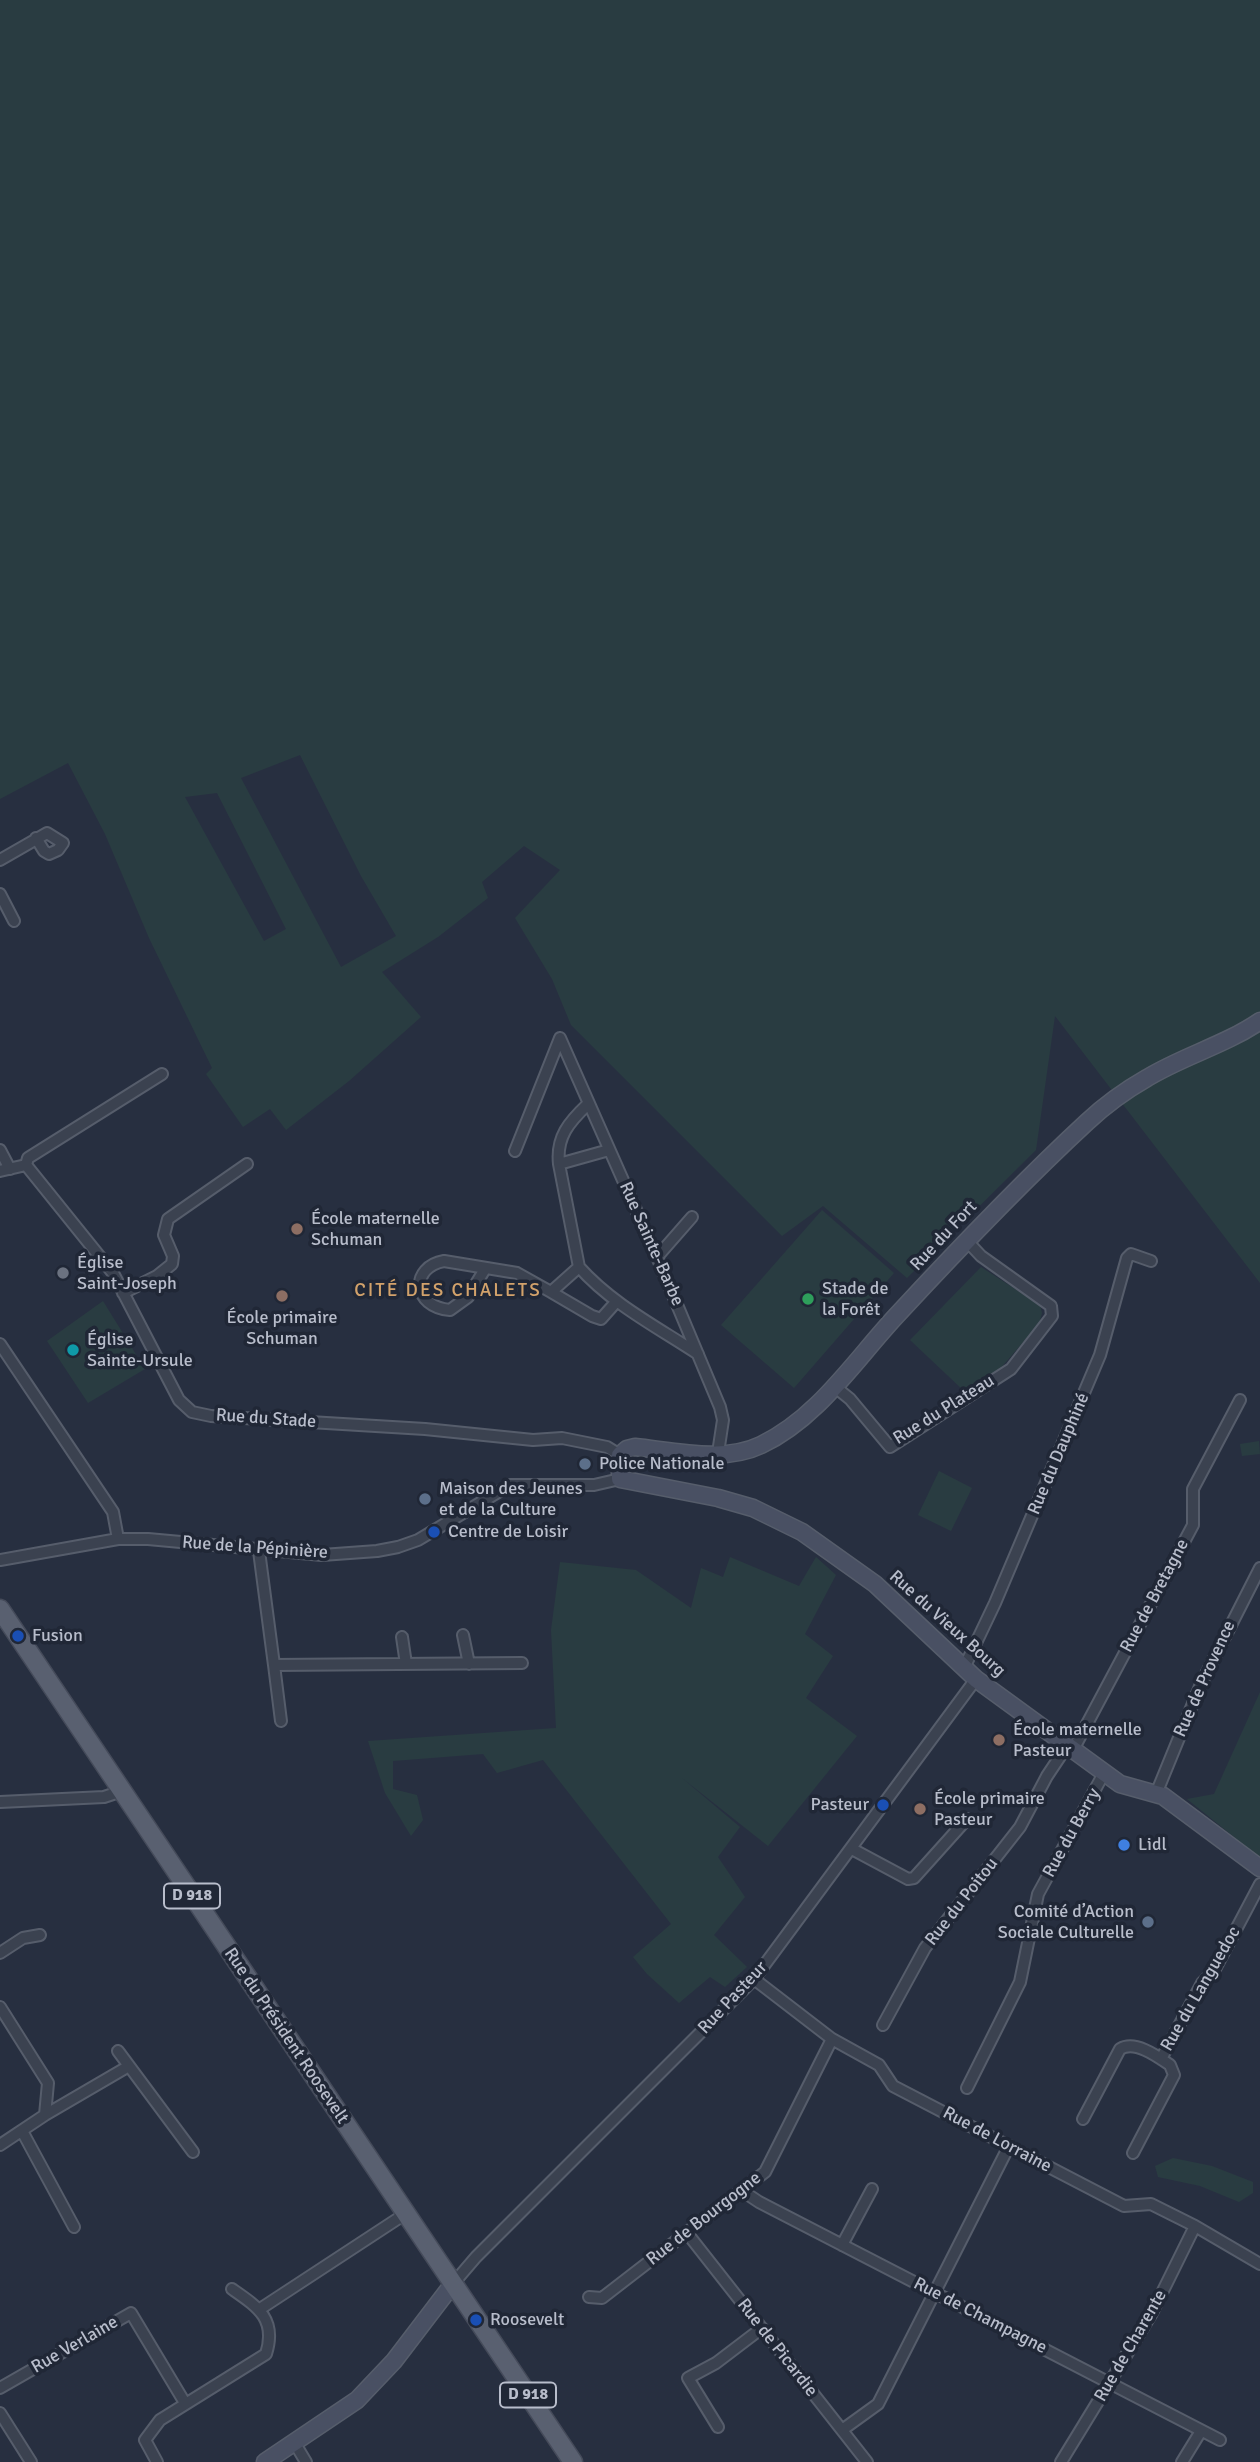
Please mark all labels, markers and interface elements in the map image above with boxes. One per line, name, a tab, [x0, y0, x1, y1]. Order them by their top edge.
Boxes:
street label: Rue Sainte-Barbe	[614, 1179, 688, 1309]
street label: Rue du Fort	[906, 1196, 982, 1276]
place label: École maternelle Schuman	[311, 1208, 440, 1250]
marker: École maternelle Schuman	[289, 1221, 305, 1237]
place label: Église Saint-Joseph	[77, 1252, 177, 1294]
marker: Église Saint-Joseph	[55, 1265, 71, 1281]
place label: Stade de la Forêt	[822, 1278, 888, 1320]
district label: CITÉ DES CHALETS	[356, 1280, 540, 1302]
marker: École primaire Schuman	[274, 1288, 290, 1304]
marker: Stade de la Forêt	[800, 1291, 816, 1307]
place label: École primaire Schuman	[227, 1307, 337, 1350]
place label: Église Sainte-Ursule	[87, 1329, 193, 1372]
marker: Église Sainte-Ursule	[65, 1342, 81, 1358]
street label: Rue du Plateau	[889, 1370, 999, 1450]
street label: Rue du Dauphiné	[1024, 1390, 1094, 1518]
street label: Rue du Stade	[215, 1405, 317, 1433]
place label: Police Nationale	[599, 1453, 724, 1475]
marker: Police Nationale	[577, 1456, 593, 1472]
place label: Maison des Jeunes et de la Culture	[439, 1478, 583, 1520]
marker: Maison des Jeunes et de la Culture	[417, 1491, 433, 1507]
place label: Centre de Loisir	[448, 1521, 568, 1543]
marker: Centre de Loisir	[426, 1524, 442, 1540]
street label: Rue de la Pépinière	[181, 1532, 329, 1564]
street label: Rue de Bretagne	[1116, 1536, 1194, 1656]
street label: Rue du Vieux Bourg	[884, 1566, 1010, 1682]
street label: Rue de Provence	[1170, 1617, 1240, 1741]
place label: Fusion	[32, 1625, 83, 1647]
marker: Fusion	[10, 1628, 26, 1644]
place label: École maternelle Pasteur	[1013, 1719, 1142, 1762]
marker: École maternelle Pasteur	[991, 1732, 1007, 1748]
street label: Rue du Berry	[1039, 1785, 1105, 1881]
place label: École primaire Pasteur	[934, 1788, 1045, 1830]
place label: Pasteur	[811, 1794, 869, 1816]
marker: Pasteur	[875, 1797, 891, 1813]
marker: École primaire Pasteur	[912, 1801, 928, 1817]
place label: Lidl	[1138, 1834, 1167, 1856]
marker: Lidl	[1116, 1837, 1132, 1853]
street label: Rue du Poitou	[921, 1854, 1003, 1950]
road number: D 918	[164, 1884, 220, 1908]
place label: Comité d’Action Sociale Culturelle	[998, 1901, 1134, 1944]
marker: Comité d’Action Sociale Culturelle	[1140, 1914, 1156, 1930]
street label: Rue du Languedoc	[1157, 1923, 1245, 2055]
street label: Rue du Président Roosevelt	[219, 1944, 353, 2128]
street label: Rue Pasteur	[694, 1957, 772, 2039]
street label: Rue de Lorraine	[939, 2102, 1055, 2178]
street label: Rue de Bourgogne	[642, 2168, 766, 2270]
street label: Rue de Champagne	[910, 2273, 1050, 2359]
street label: Rue de Charente	[1090, 2286, 1172, 2406]
street label: Rue de Picardie	[732, 2295, 822, 2401]
place label: Roosevelt	[490, 2309, 564, 2331]
street label: Rue Verlaine	[28, 2312, 122, 2378]
marker: Roosevelt	[468, 2312, 484, 2328]
road number: D 918	[500, 2382, 556, 2408]

